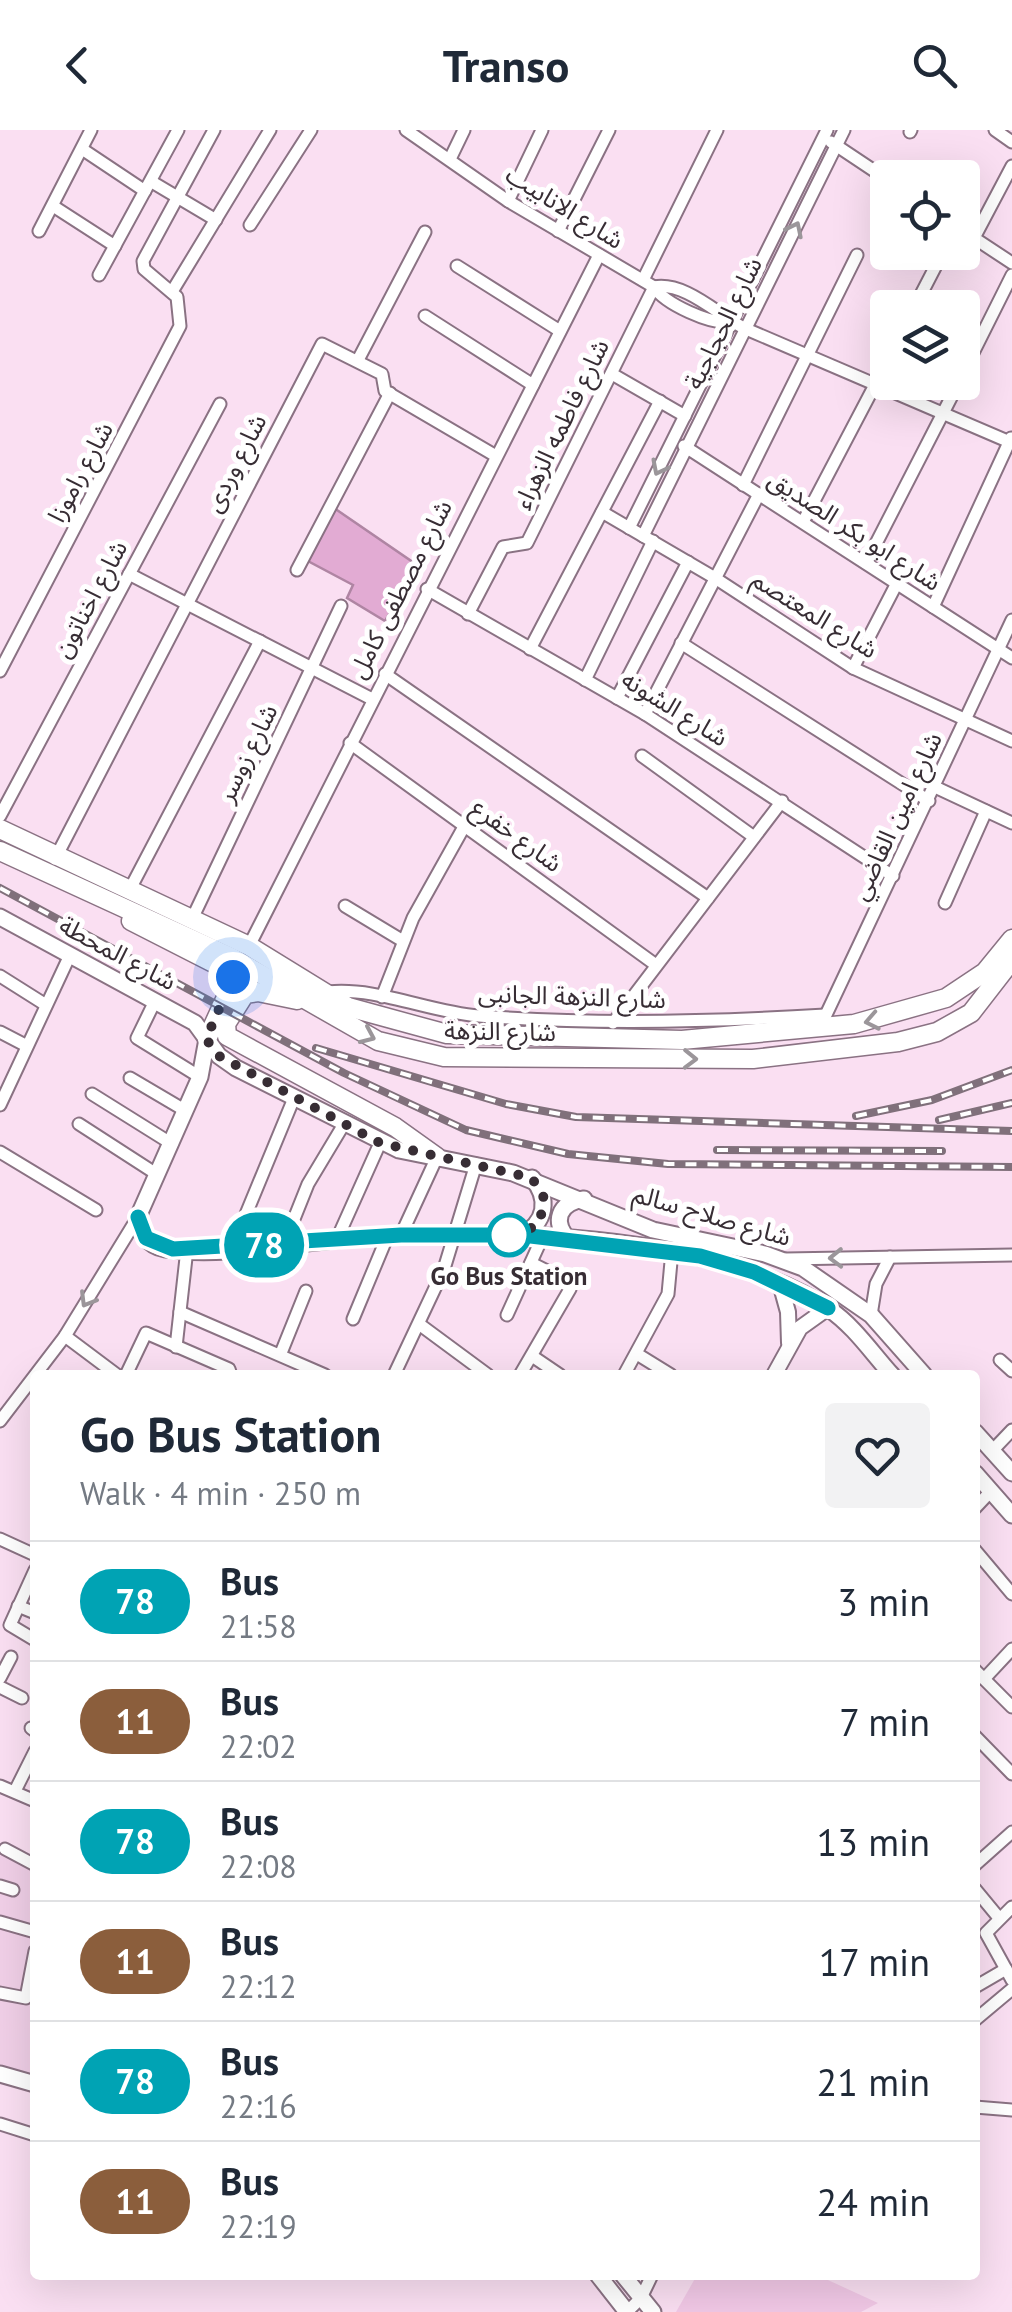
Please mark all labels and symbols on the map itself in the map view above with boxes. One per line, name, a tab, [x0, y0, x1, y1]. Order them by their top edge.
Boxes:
street label: شارع الانابيب	[498, 158, 630, 258]
one-way arrow	[783, 221, 802, 239]
street label: شارع الحجاجية	[677, 252, 771, 396]
street label: شارع فاطمه الزهراء	[506, 334, 619, 516]
street label: شارع وردى	[197, 409, 276, 519]
street label: شارع راموزا	[40, 416, 122, 529]
one-way arrow	[652, 457, 671, 475]
street label: شارع ابو بكر الصديق	[761, 462, 947, 600]
street label: شارع مصطفى كامل	[341, 494, 462, 685]
street label: شارع اخناتون	[46, 535, 137, 665]
street label: شارع المعتصم	[744, 563, 884, 669]
street label: شارع الشونه	[614, 663, 734, 756]
street label: شارع زوسر	[209, 699, 287, 810]
street label: شارع امين القاضي	[843, 727, 952, 907]
street label: شارع خفرع	[463, 791, 569, 881]
street label: شارع المحطة	[53, 909, 182, 1000]
your location	[208, 952, 258, 1002]
street label: شارع النزهة الجانبى	[477, 977, 666, 1018]
one-way arrow	[864, 1010, 880, 1031]
street label: شارع النزهة	[444, 1014, 556, 1051]
one-way arrow	[358, 1024, 376, 1044]
one-way arrow	[682, 1048, 698, 1070]
street label: شارع صلاح سالم	[628, 1177, 795, 1257]
line badge: 78	[219, 1212, 309, 1278]
marker: Go Bus Station	[488, 1214, 530, 1256]
one-way arrow	[827, 1247, 842, 1269]
place label: Go Bus Station	[431, 1260, 587, 1292]
one-way arrow	[80, 1289, 99, 1307]

